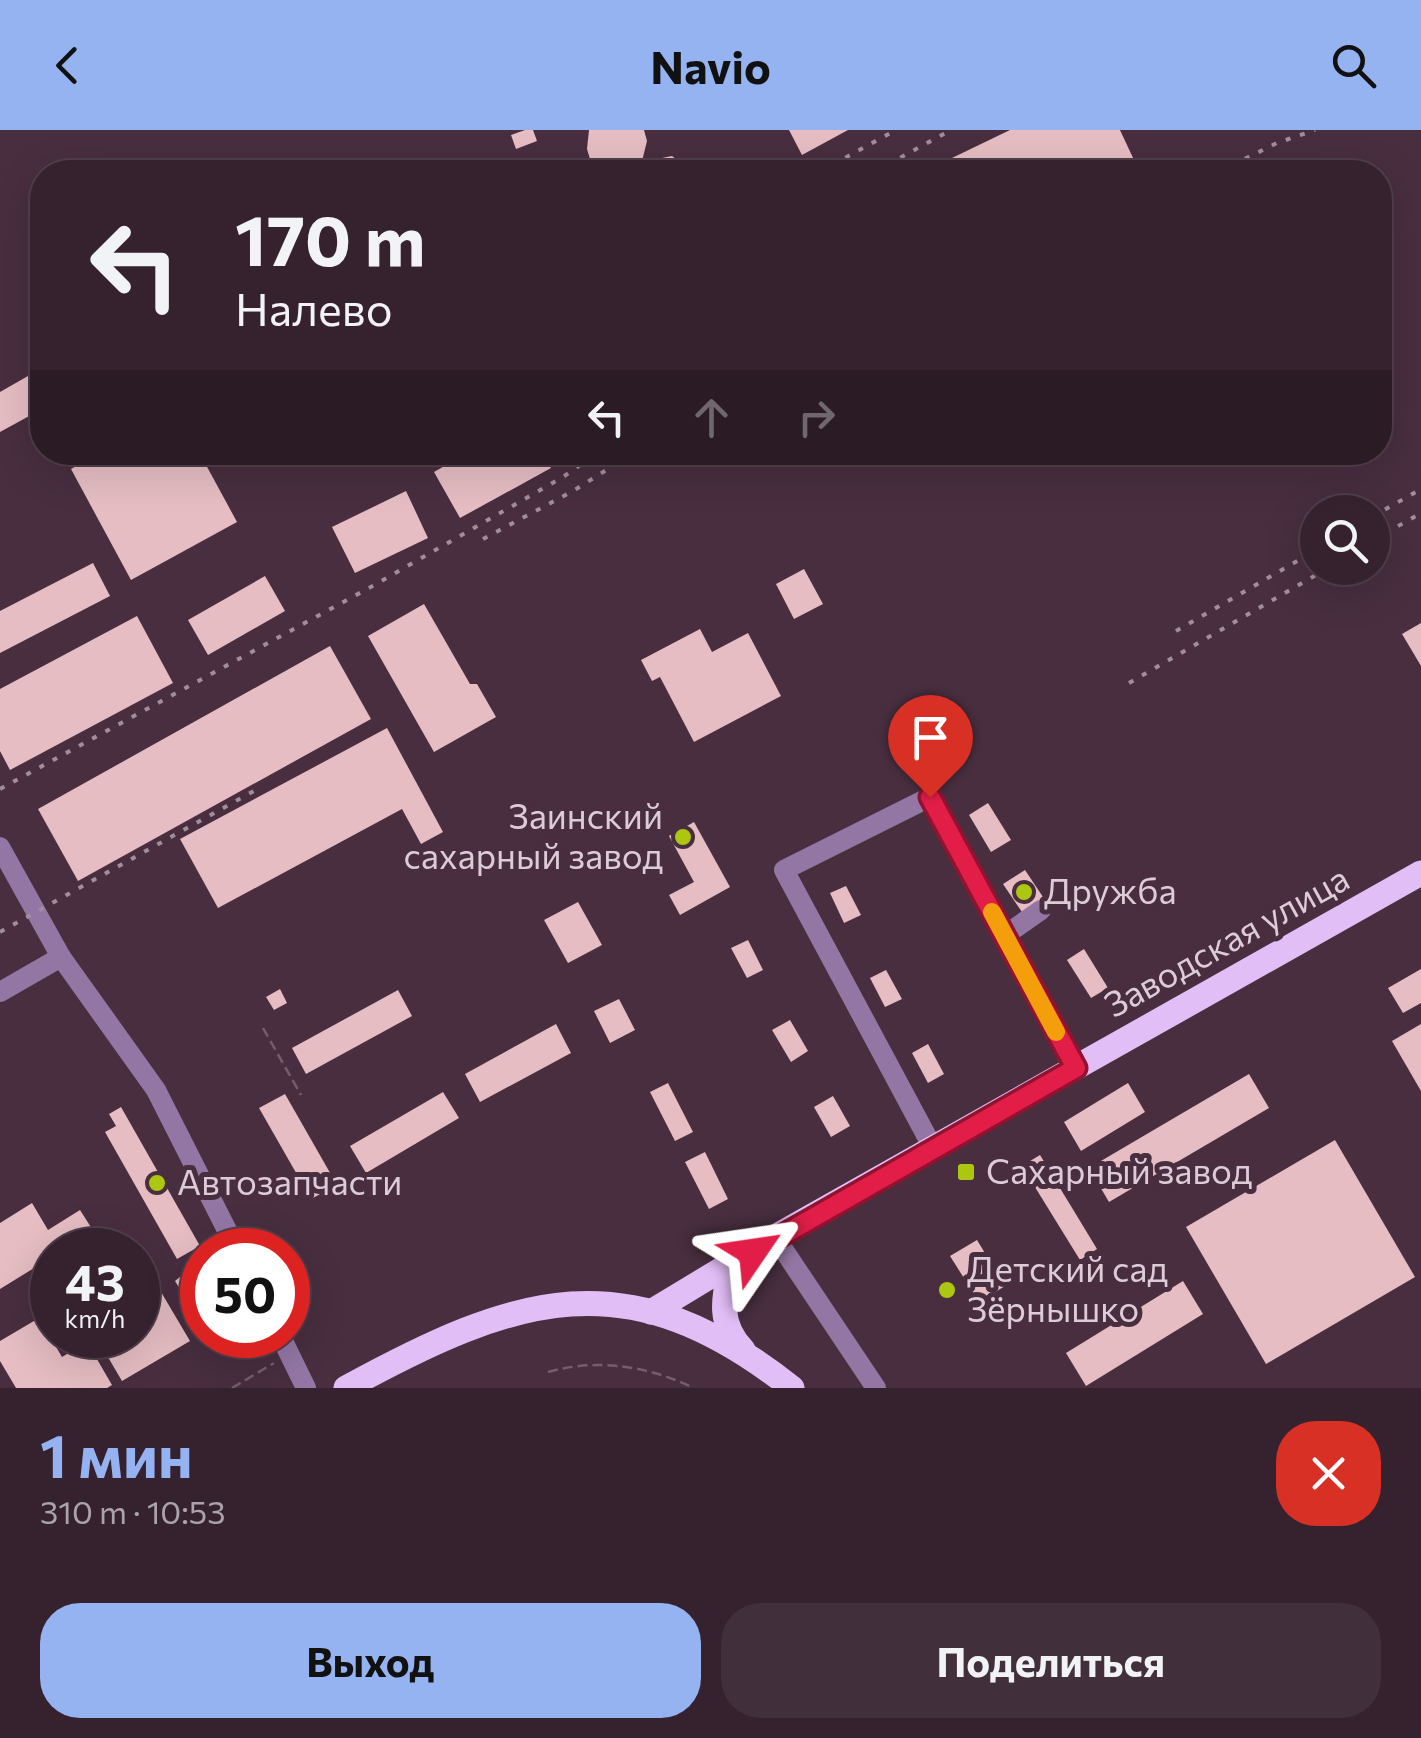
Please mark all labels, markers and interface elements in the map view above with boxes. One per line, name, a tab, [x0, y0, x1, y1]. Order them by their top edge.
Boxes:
icon: back	[40, 38, 95, 93]
text: Navio	[650, 38, 771, 93]
icon: search	[1326, 38, 1381, 93]
text: 170 m	[235, 195, 426, 280]
icon: left	[70, 200, 200, 330]
text: Налево	[235, 280, 393, 335]
icon: left	[579, 390, 634, 445]
icon: ahead	[684, 390, 739, 445]
icon: right	[789, 390, 844, 445]
map controls	[1300, 495, 1390, 585]
button: search	[1300, 495, 1390, 585]
pin	[888, 695, 973, 798]
icon: arrive	[903, 710, 958, 765]
place label: Заинский сахарный завод	[403, 793, 663, 876]
marker: Заинский сахарный завод	[672, 826, 694, 848]
street label: Заводская улица	[1096, 855, 1356, 1025]
place label: Дружба	[1044, 868, 1177, 911]
marker: Дружба	[1013, 881, 1035, 903]
place label: Сахарный завод	[986, 1148, 1252, 1191]
place label: Автозапчасти	[177, 1159, 402, 1202]
marker: Сахарный завод	[955, 1161, 977, 1183]
marker: Автозапчасти	[146, 1172, 168, 1194]
position arrow	[701, 1200, 805, 1304]
speed limit sign: 50	[180, 1228, 310, 1358]
place label: Детский сад Зёрнышко	[967, 1246, 1168, 1329]
text: 43	[65, 1250, 125, 1311]
marker: Детский сад Зёрнышко	[936, 1279, 958, 1301]
text: km/h	[65, 1303, 125, 1333]
text: 1 мин	[40, 1417, 193, 1490]
button: close	[1276, 1421, 1381, 1526]
text: 310 m · 10:53	[40, 1491, 225, 1531]
button: Выход	[40, 1603, 701, 1718]
button: Поделиться	[721, 1603, 1381, 1718]

